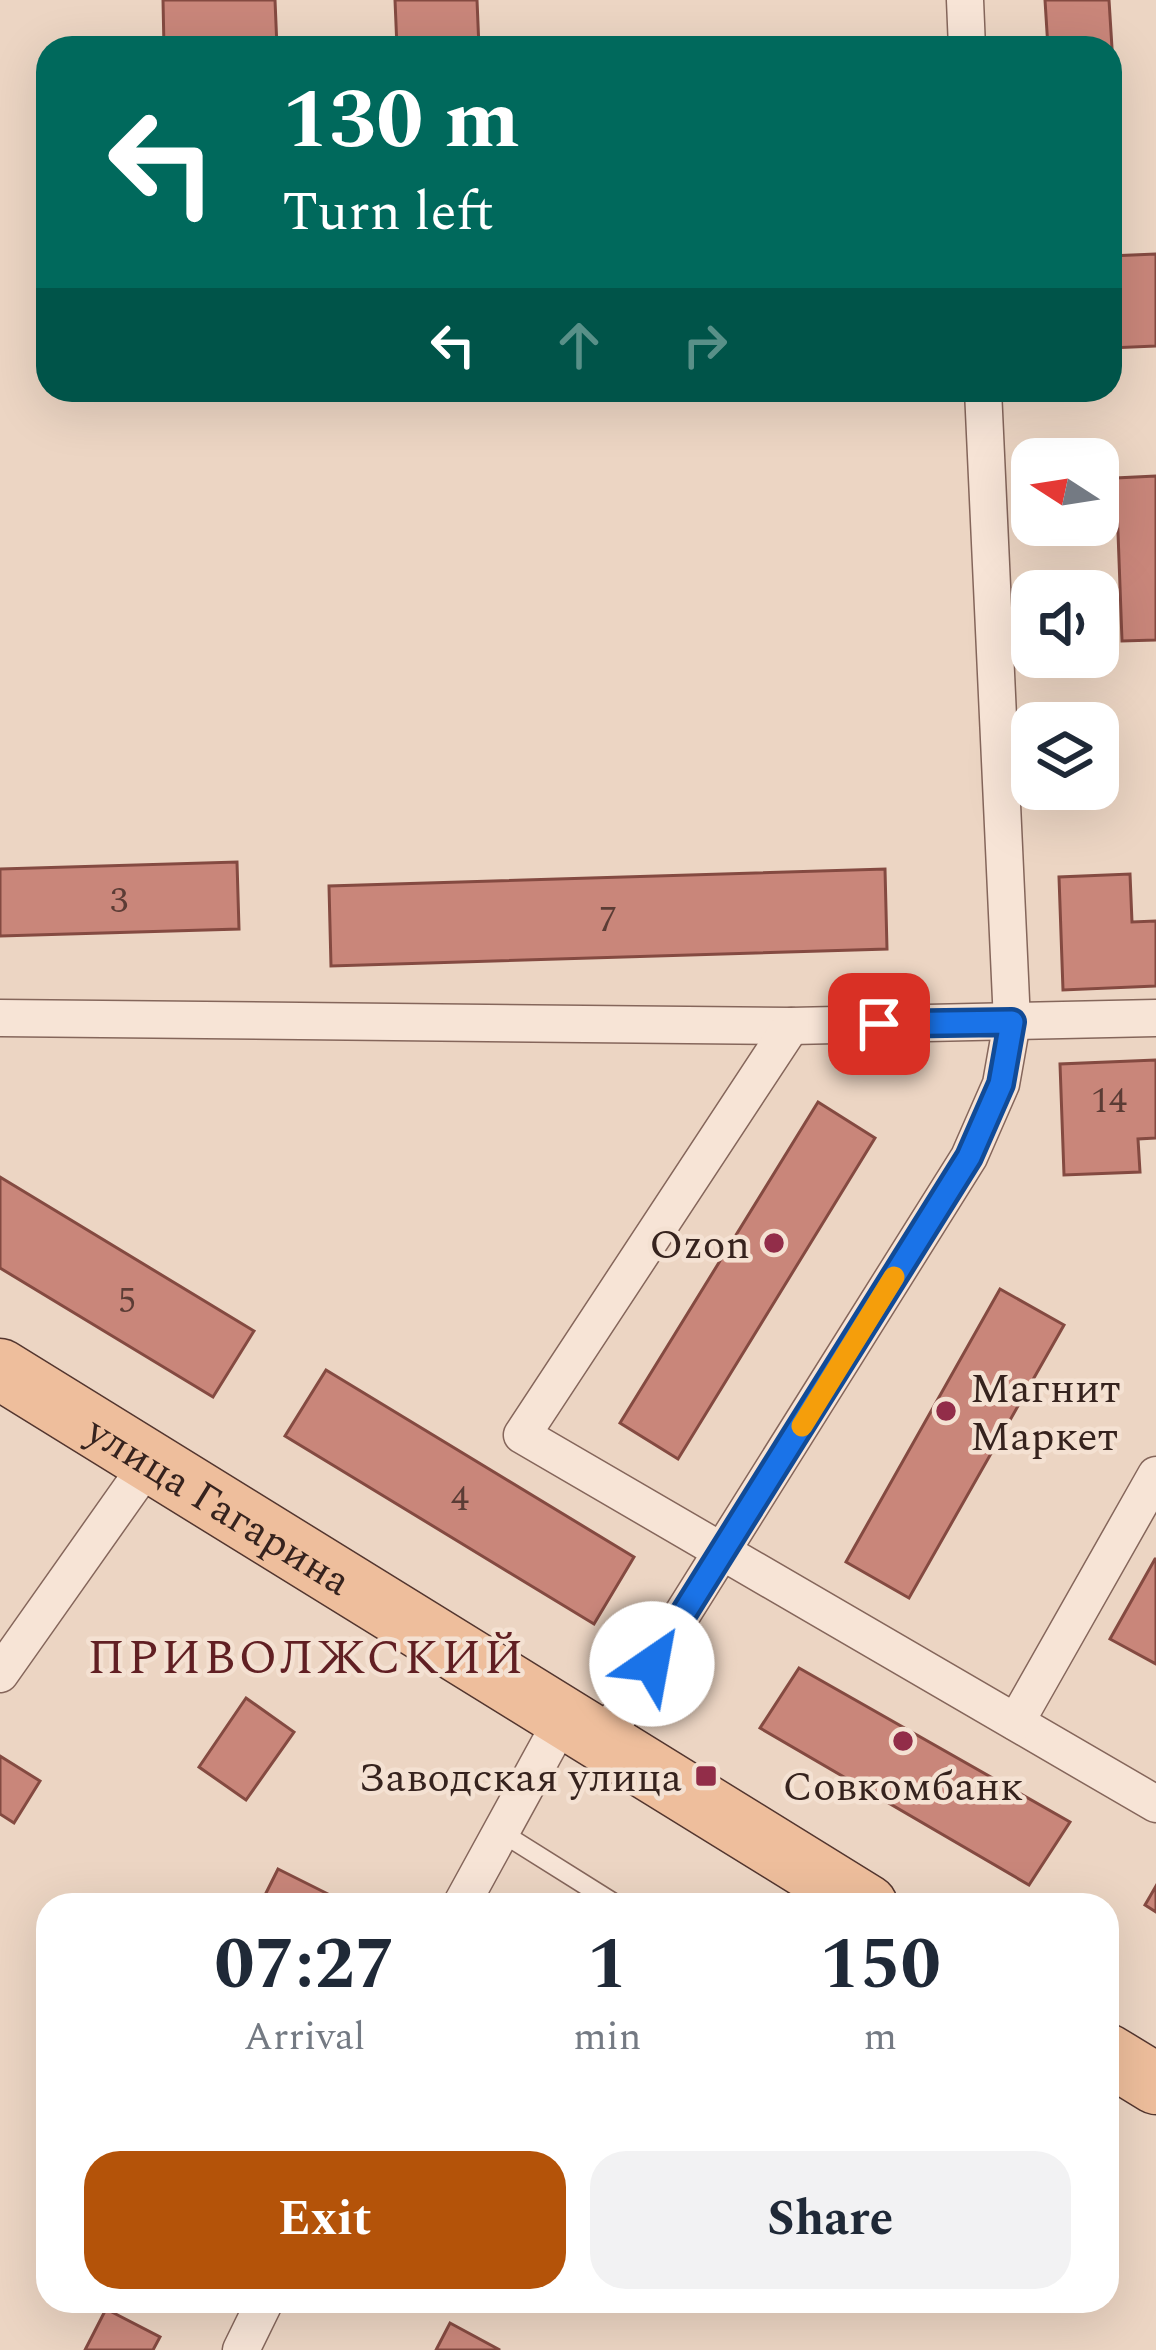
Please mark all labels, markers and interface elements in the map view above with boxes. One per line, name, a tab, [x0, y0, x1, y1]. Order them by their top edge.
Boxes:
text: 130 m	[282, 57, 520, 185]
icon: left	[84, 84, 240, 240]
text: Turn left	[282, 172, 494, 254]
icon: left	[420, 312, 486, 378]
icon: ahead	[546, 312, 612, 378]
icon: right	[672, 312, 738, 378]
north arrow	[1011, 438, 1119, 546]
map controls	[1011, 438, 1119, 810]
button: sound	[1011, 570, 1119, 678]
button: layers	[1011, 702, 1119, 810]
house number: 3	[110, 874, 128, 929]
house number: 7	[599, 893, 617, 948]
pin	[828, 973, 930, 1075]
icon: arrive	[846, 991, 912, 1057]
house number: 14	[1091, 1074, 1127, 1129]
place label: Ozon	[649, 1214, 750, 1277]
marker: Ozon	[761, 1230, 787, 1256]
house number: 5	[118, 1274, 136, 1329]
place label: Магнит Маркет	[970, 1358, 1121, 1469]
marker: Магнит Маркет	[933, 1398, 959, 1424]
street label: улица Гагарина	[73, 1400, 363, 1613]
house number: 4	[451, 1472, 469, 1527]
position arrow	[589, 1601, 715, 1727]
district label: ПРИВОЛЖСКИЙ	[88, 1622, 526, 1695]
marker: Совкомбанк	[890, 1728, 916, 1754]
place label: Заводская улица	[358, 1747, 682, 1810]
place label: Совкомбанк	[783, 1756, 1023, 1819]
marker: Заводская улица	[693, 1763, 719, 1789]
text: 07:27	[214, 1911, 395, 2020]
text: 1	[587, 1911, 628, 2020]
text: 150	[820, 1911, 941, 2020]
text: Arrival	[244, 2008, 365, 2067]
text: min	[573, 2008, 641, 2067]
text: m	[863, 2008, 897, 2067]
button: Exit	[84, 2151, 566, 2289]
button: Share	[590, 2151, 1071, 2289]

